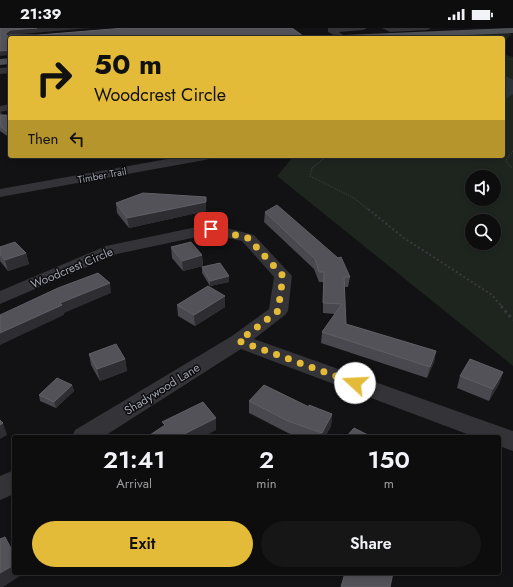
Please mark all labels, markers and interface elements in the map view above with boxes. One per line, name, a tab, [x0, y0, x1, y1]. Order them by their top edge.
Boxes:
text: 21:39	[20, 3, 62, 25]
text: 50 m	[94, 44, 162, 85]
icon: right	[28, 52, 80, 104]
text: Woodcrest Circle	[94, 82, 226, 108]
text: Then	[28, 128, 58, 150]
icon: left	[66, 128, 88, 150]
street label: Timber Trail	[76, 164, 128, 187]
map controls	[465, 170, 501, 250]
button: sound	[465, 170, 501, 206]
pin	[194, 212, 228, 246]
button: search	[465, 214, 501, 250]
icon: arrive	[200, 218, 222, 240]
street label: Woodcrest Circle	[28, 243, 116, 293]
street label: Shadywood Lane	[121, 358, 203, 420]
position arrow	[334, 362, 376, 404]
text: 21:41	[103, 442, 165, 477]
text: 2	[259, 442, 274, 477]
text: 150	[368, 442, 410, 477]
text: Arrival	[116, 474, 152, 493]
text: min	[256, 474, 277, 493]
text: m	[384, 474, 394, 493]
button: Exit	[32, 521, 253, 567]
button: Share	[261, 521, 481, 567]

